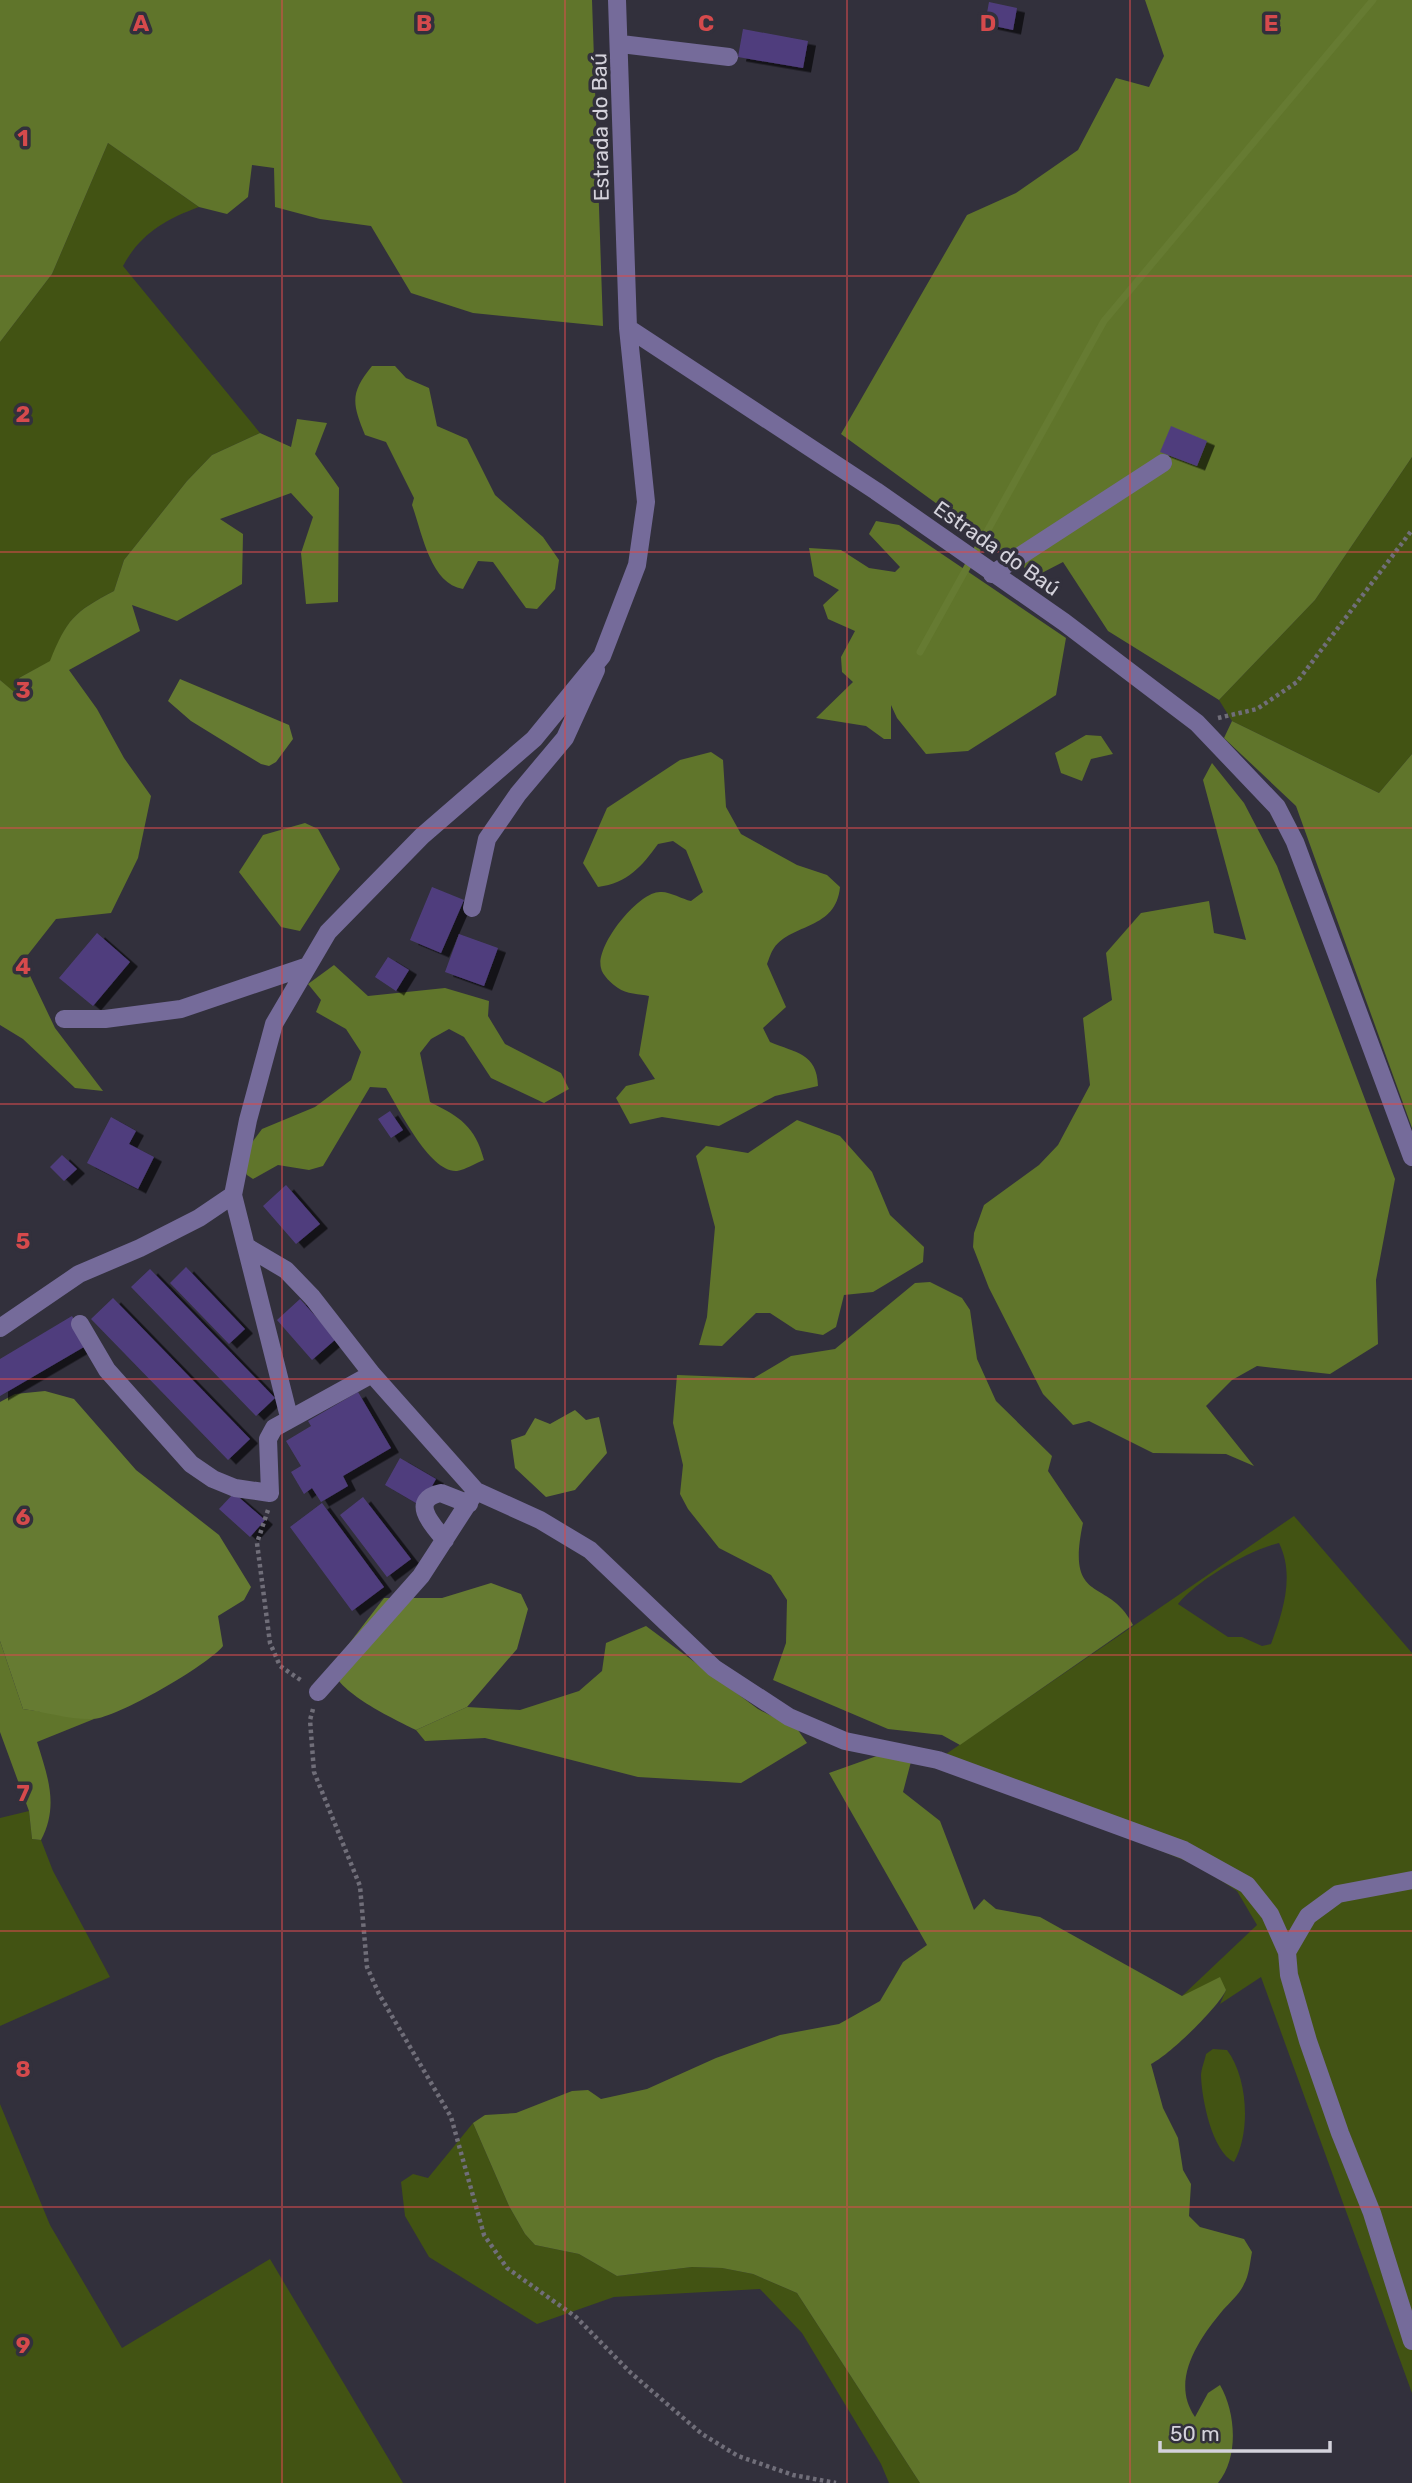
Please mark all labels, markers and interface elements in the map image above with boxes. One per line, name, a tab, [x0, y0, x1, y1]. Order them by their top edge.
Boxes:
text: A	[133, 9, 150, 37]
text: B	[416, 9, 432, 37]
text: C	[698, 9, 714, 37]
text: D	[980, 9, 996, 37]
text: E	[1264, 9, 1278, 37]
street label: Estrada do Baú	[586, 53, 614, 201]
text: 1	[17, 124, 29, 152]
text: 2	[16, 400, 30, 428]
street label: Estrada do Baú	[929, 495, 1065, 601]
text: 3	[15, 676, 31, 704]
text: 4	[15, 952, 31, 980]
text: 5	[16, 1227, 31, 1255]
text: 6	[16, 1503, 31, 1531]
text: 7	[16, 1779, 30, 1807]
text: 8	[15, 2055, 31, 2083]
text: 9	[16, 2331, 30, 2359]
scale bar	[1160, 2410, 1330, 2454]
text: 50 m	[1170, 2421, 1220, 2446]

